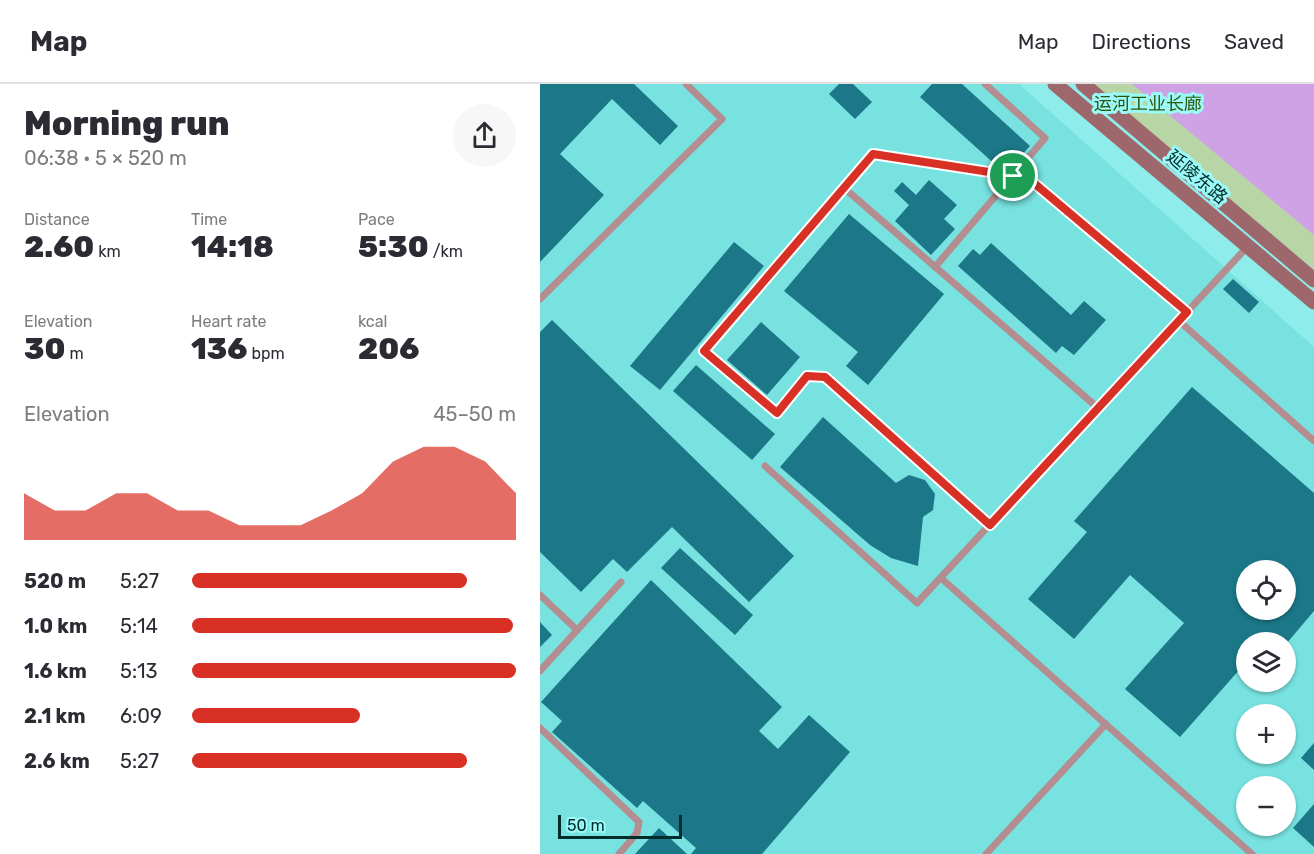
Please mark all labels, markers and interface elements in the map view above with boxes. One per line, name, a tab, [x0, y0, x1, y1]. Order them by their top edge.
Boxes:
text: Map	[30, 25, 87, 58]
text: Map	[1018, 29, 1059, 54]
text: Directions	[1092, 29, 1191, 54]
text: Saved	[1224, 29, 1284, 54]
park label: 运河工业长廊	[1094, 93, 1202, 115]
text: Morning run	[24, 104, 229, 143]
button: share	[453, 104, 516, 167]
street label: 延陵东路	[1162, 145, 1232, 209]
text: 06:38 · 5 × 520 m	[24, 146, 187, 170]
pin	[987, 150, 1038, 201]
icon: arrive	[996, 159, 1029, 192]
text: Distance	[24, 210, 90, 229]
text: Time	[191, 210, 227, 229]
text: Pace	[358, 210, 395, 229]
text: 2.60	[24, 229, 94, 265]
text: 14:18	[191, 229, 274, 265]
text: 5:30	[358, 229, 429, 265]
text: km	[94, 242, 121, 261]
text: /km	[429, 242, 463, 261]
text: Elevation	[24, 312, 93, 331]
text: Heart rate	[191, 312, 266, 331]
text: kcal	[358, 312, 387, 331]
text: 30	[24, 331, 66, 367]
text: 136	[191, 331, 247, 367]
text: 206	[358, 331, 419, 367]
text: m	[66, 344, 84, 363]
text: bpm	[247, 344, 285, 363]
text: Elevation	[24, 402, 110, 426]
text: 45–50 m	[433, 402, 516, 426]
map controls	[1236, 560, 1296, 836]
button: locate	[1236, 560, 1296, 620]
text: 520 m	[24, 569, 86, 593]
text: 5:27	[120, 569, 159, 593]
text: 1.0 km	[24, 614, 87, 638]
text: 5:14	[120, 614, 158, 638]
button: layers	[1236, 632, 1296, 692]
text: 1.6 km	[24, 659, 87, 683]
text: 5:13	[120, 659, 158, 683]
text: 2.1 km	[24, 704, 86, 728]
text: 6:09	[120, 704, 162, 728]
button: +	[1236, 704, 1296, 764]
text: 2.6 km	[24, 749, 90, 773]
text: 5:27	[120, 749, 159, 773]
button: −	[1236, 776, 1296, 836]
scale bar	[558, 812, 682, 840]
text: 50 m	[567, 816, 605, 835]

